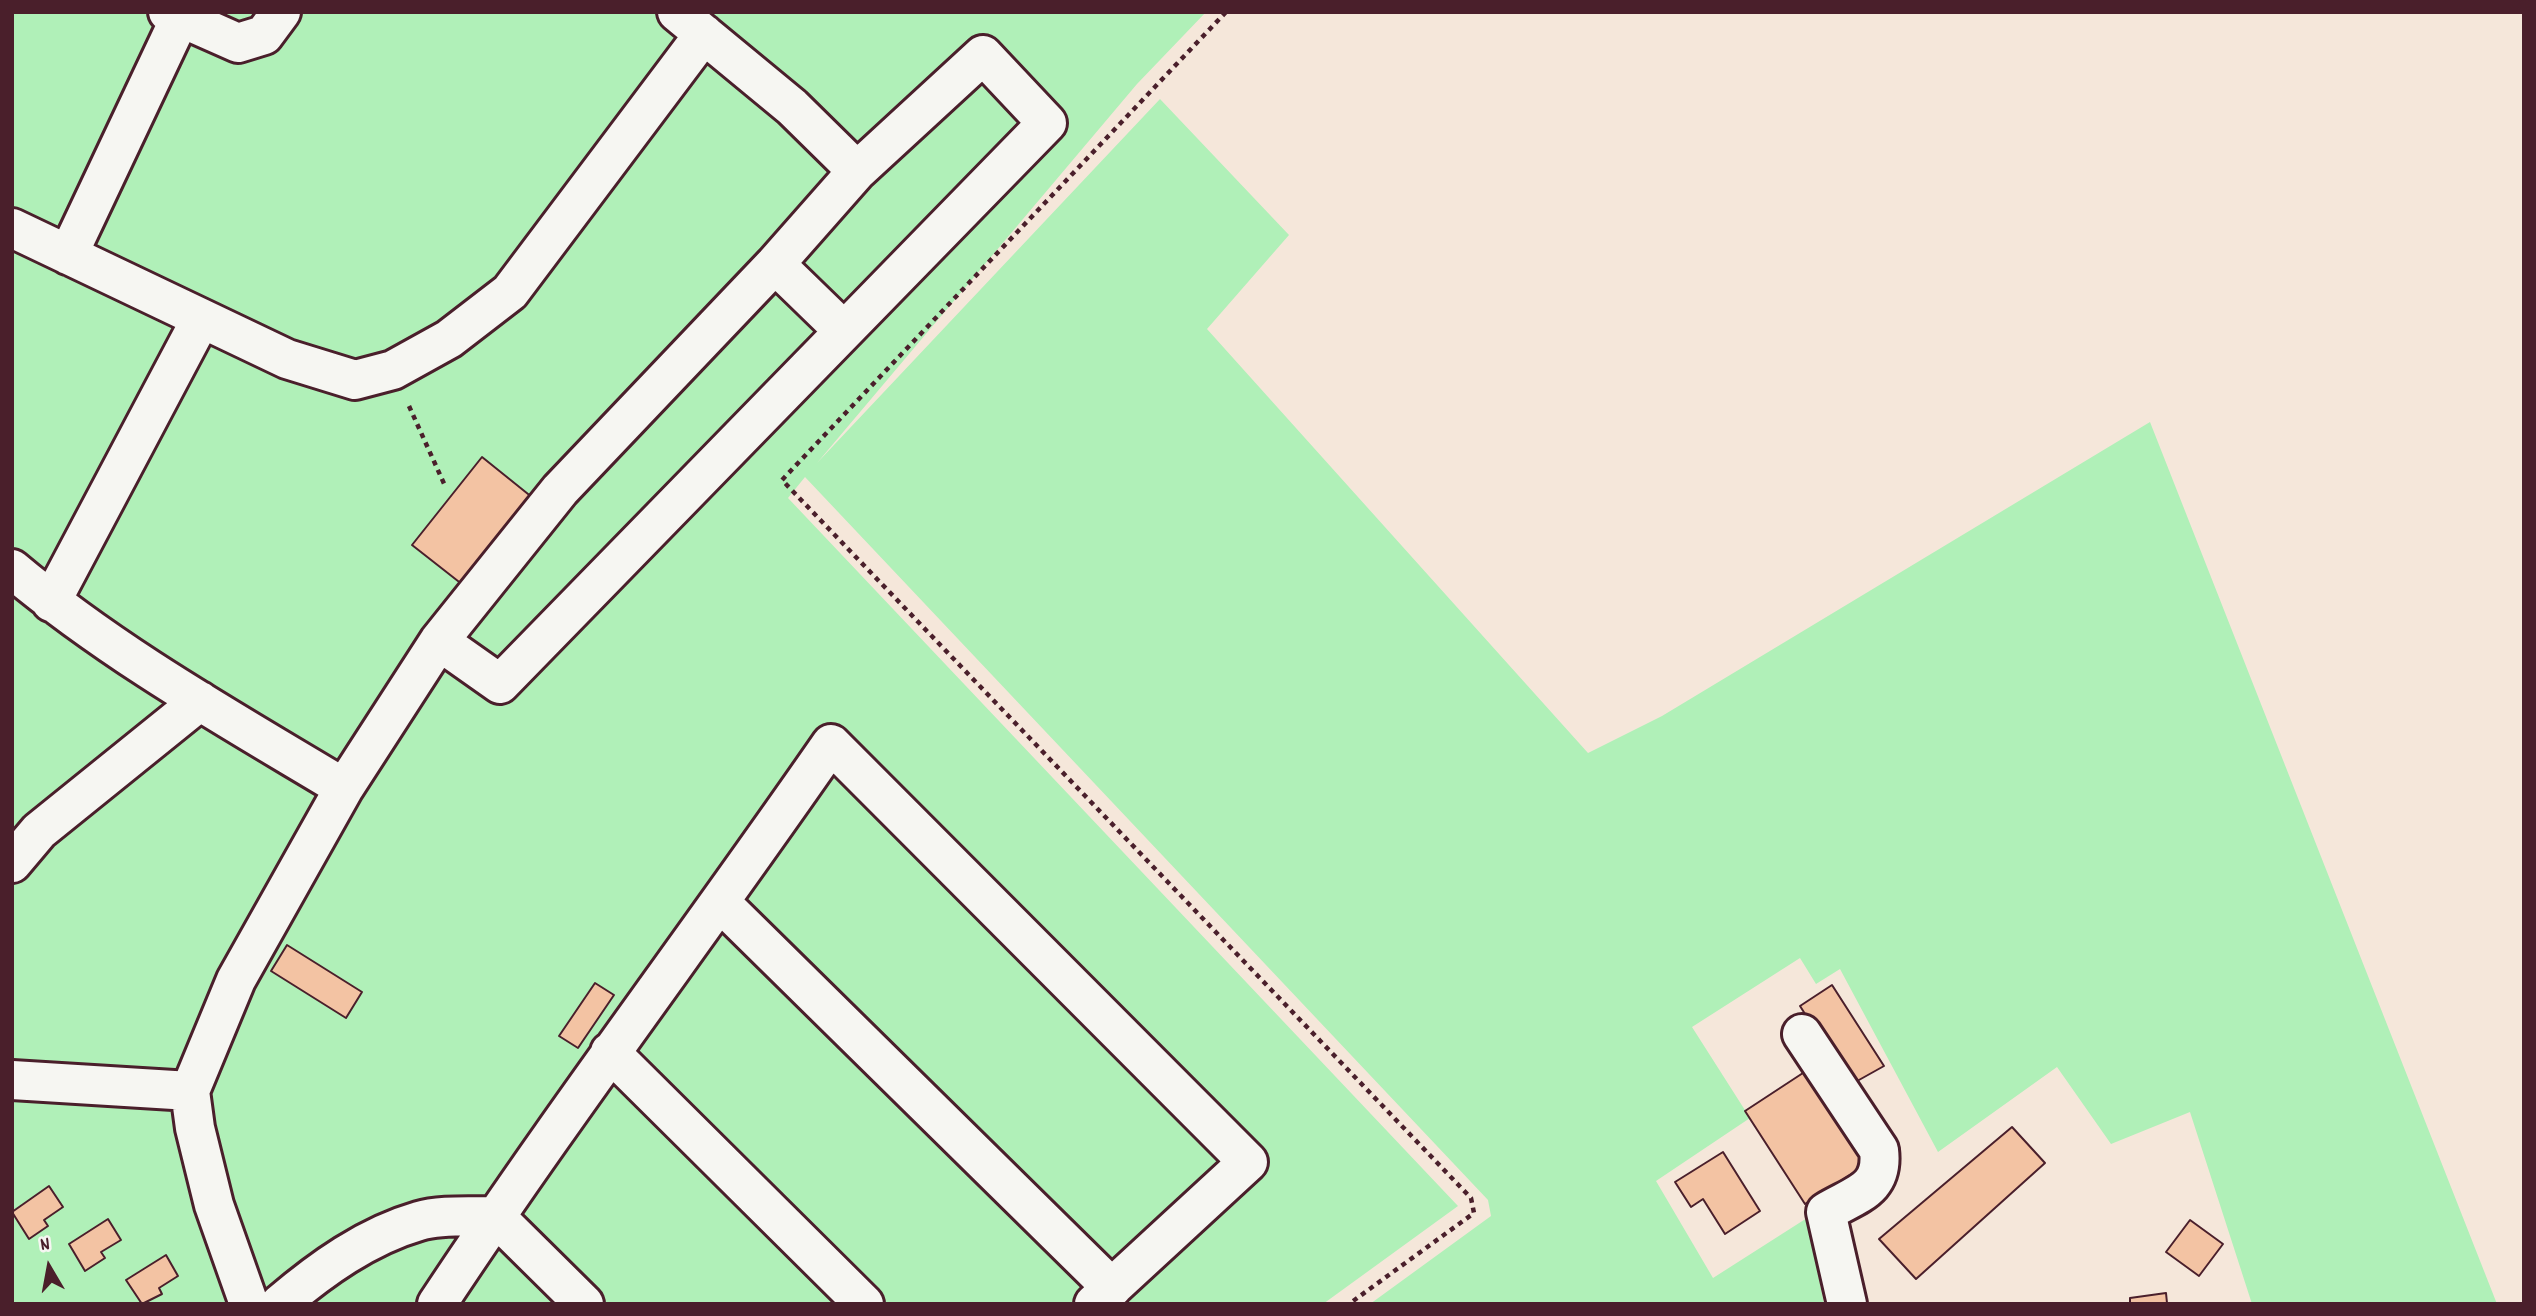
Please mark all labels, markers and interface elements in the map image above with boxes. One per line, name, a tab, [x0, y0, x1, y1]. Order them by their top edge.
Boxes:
north arrow	[14, 1232, 84, 1302]
text: N	[38, 1232, 52, 1260]

